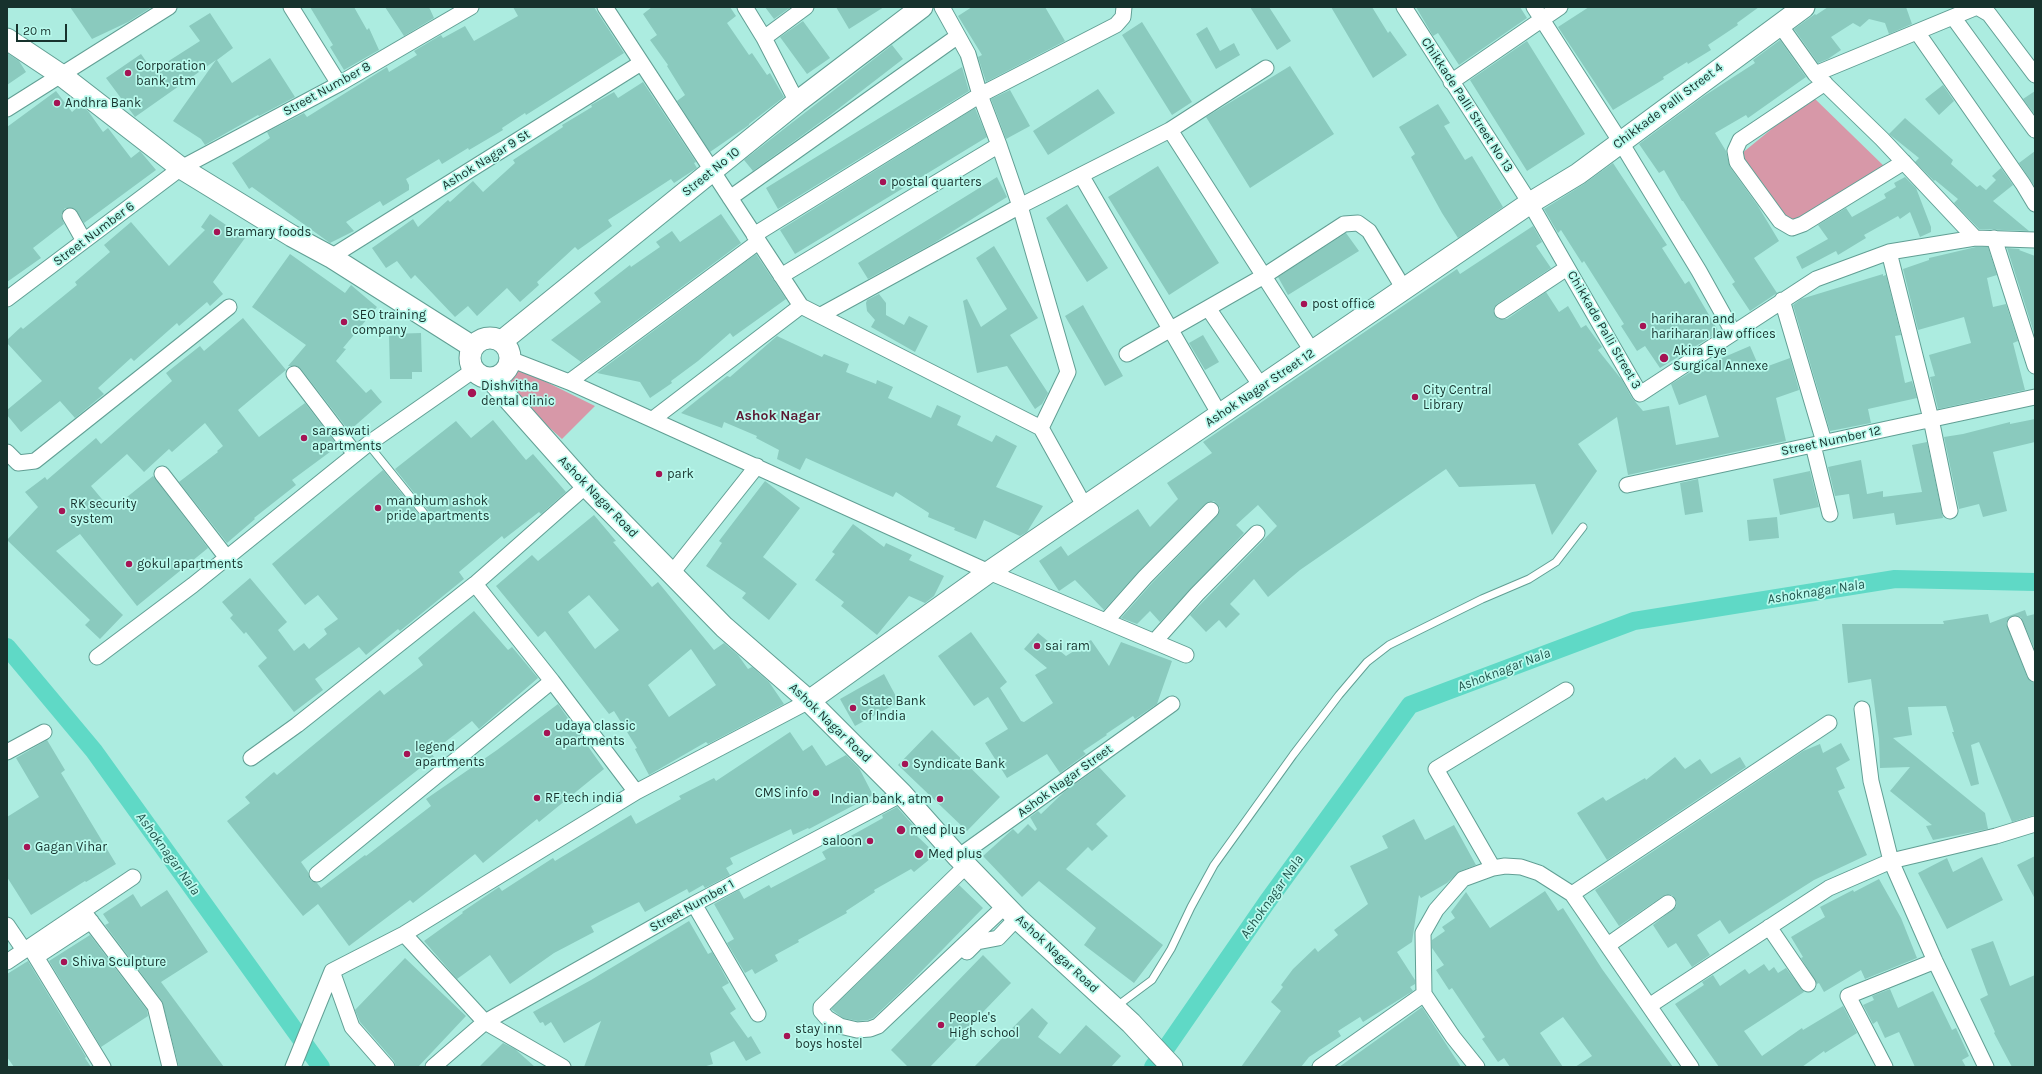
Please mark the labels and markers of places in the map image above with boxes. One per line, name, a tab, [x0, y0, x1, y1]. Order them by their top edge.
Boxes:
place label: Corporation bank, atm	[136, 58, 206, 89]
marker: Corporation bank, atm	[123, 68, 133, 78]
place label: Andhra Bank	[65, 95, 141, 111]
marker: Andhra Bank	[52, 98, 62, 108]
place label: postal quarters	[891, 174, 982, 190]
marker: postal quarters	[878, 177, 888, 187]
place label: Bramary foods	[225, 224, 311, 240]
marker: Bramary foods	[212, 227, 222, 237]
place label: post office	[1312, 296, 1375, 312]
marker: post office	[1299, 299, 1309, 309]
place label: SEO training company	[352, 307, 426, 338]
place label: hariharan and hariharan law offices	[1651, 311, 1776, 342]
marker: SEO training company	[339, 317, 349, 327]
marker: hariharan and hariharan law offices	[1638, 321, 1648, 331]
place label: Akira Eye Surgical Annexe	[1673, 343, 1768, 374]
marker: Akira Eye Surgical Annexe	[1658, 352, 1670, 364]
place label: Dishvitha dental clinic	[481, 378, 555, 409]
place label: City Central Library	[1423, 382, 1492, 413]
marker: Dishvitha dental clinic	[466, 387, 478, 399]
marker: City Central Library	[1410, 392, 1420, 402]
place label: saraswati apartments	[312, 423, 382, 454]
marker: saraswati apartments	[299, 433, 309, 443]
place label: park	[667, 466, 694, 482]
marker: park	[654, 469, 664, 479]
place label: manbhum ashok pride apartments	[386, 493, 490, 524]
place label: RK security system	[70, 496, 137, 527]
marker: manbhum ashok pride apartments	[373, 503, 383, 513]
marker: RK security system	[57, 506, 67, 516]
place label: gokul apartments	[137, 556, 243, 572]
marker: gokul apartments	[124, 559, 134, 569]
place label: sai ram	[1045, 638, 1090, 654]
marker: sai ram	[1032, 641, 1042, 651]
place label: State Bank of India	[861, 693, 926, 724]
marker: State Bank of India	[848, 703, 858, 713]
place label: udaya classic apartments	[555, 718, 636, 749]
marker: udaya classic apartments	[542, 728, 552, 738]
place label: legend apartments	[415, 739, 485, 770]
marker: legend apartments	[402, 749, 412, 759]
place label: Syndicate Bank	[913, 756, 1005, 772]
marker: Syndicate Bank	[900, 759, 910, 769]
place label: CMS info	[755, 785, 808, 801]
marker: CMS info	[811, 788, 821, 798]
place label: RF tech india	[545, 790, 623, 806]
place label: Indian bank, atm	[831, 791, 932, 807]
marker: RF tech india	[532, 793, 542, 803]
marker: Indian bank, atm	[935, 794, 945, 804]
place label: med plus	[910, 822, 966, 838]
marker: med plus	[895, 824, 907, 836]
place label: saloon	[822, 833, 862, 849]
marker: saloon	[865, 836, 875, 846]
place label: Gagan Vihar	[35, 839, 107, 855]
marker: Gagan Vihar	[22, 842, 32, 852]
place label: Med plus	[928, 846, 982, 862]
marker: Med plus	[913, 848, 925, 860]
place label: Shiva Sculpture	[72, 954, 166, 970]
marker: Shiva Sculpture	[59, 957, 69, 967]
place label: People's High school	[949, 1010, 1019, 1041]
marker: People's High school	[936, 1020, 946, 1030]
place label: stay inn boys hostel	[795, 1021, 863, 1052]
marker: stay inn boys hostel	[782, 1031, 792, 1041]

